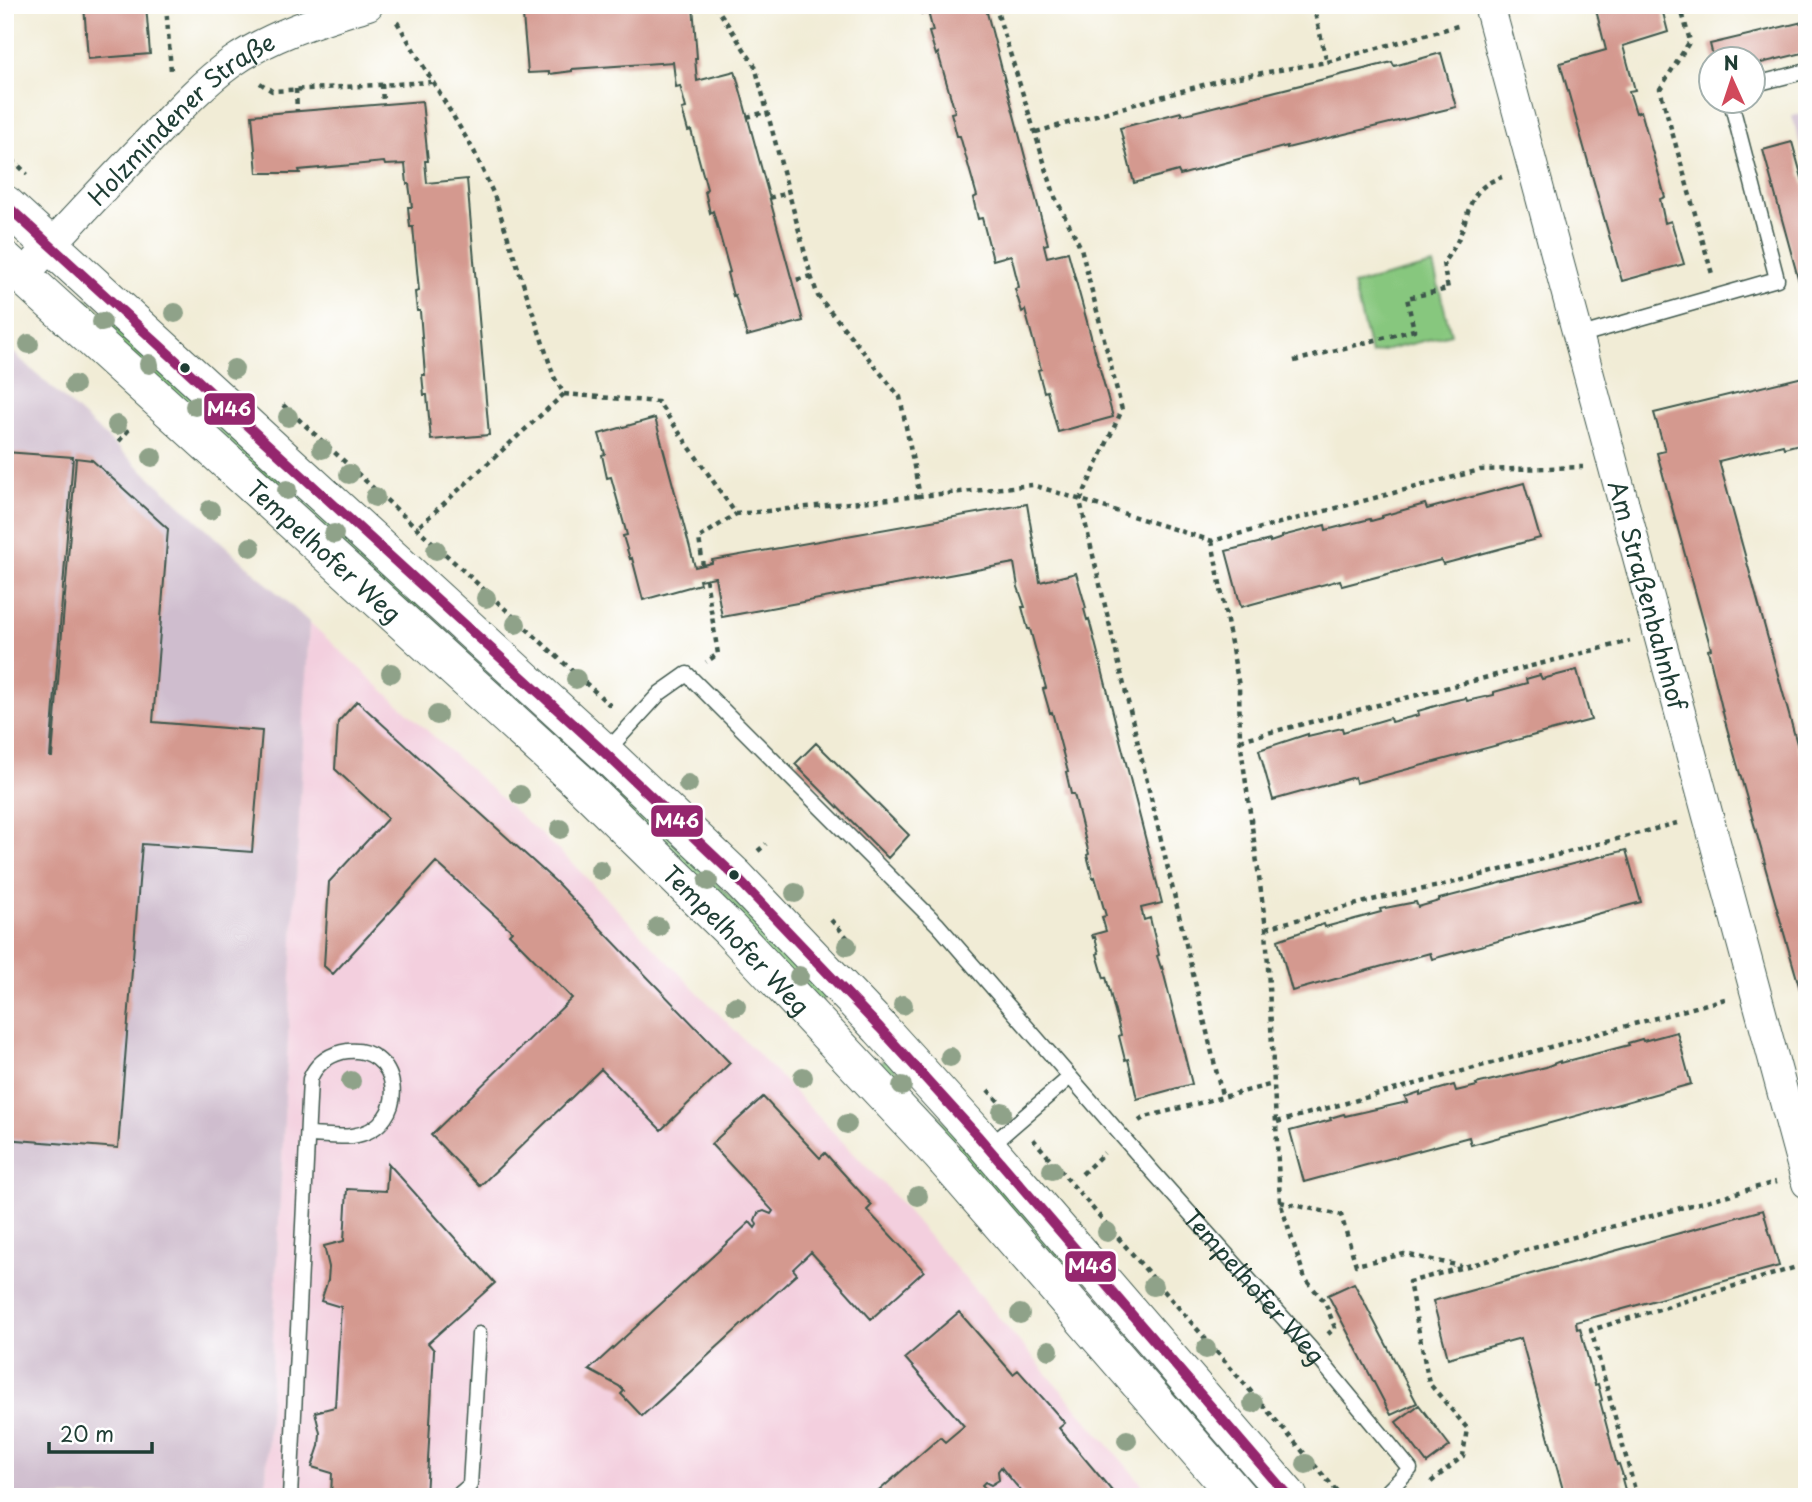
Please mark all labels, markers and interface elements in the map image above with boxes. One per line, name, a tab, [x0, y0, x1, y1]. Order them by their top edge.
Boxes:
street label: Holzmindener Straße	[79, 23, 280, 213]
north arrow	[1696, 46, 1766, 116]
text: N	[1723, 48, 1739, 76]
unlabelled marker	[178, 361, 192, 375]
line badge: M46	[203, 392, 256, 426]
text: M46	[207, 394, 251, 422]
street label: Tempelhofer Weg	[239, 471, 410, 630]
street label: Am Straßenbahnhof	[1600, 476, 1697, 715]
line badge: M46	[650, 804, 704, 838]
text: M46	[655, 806, 699, 834]
street label: Tempelhofer Weg	[655, 856, 819, 1023]
unlabelled marker	[727, 868, 741, 882]
street label: Tempelhofer Weg	[1176, 1201, 1334, 1372]
line badge: M46	[1064, 1250, 1117, 1283]
text: M46	[1068, 1251, 1112, 1279]
scale bar	[49, 1411, 152, 1455]
text: 20 m	[60, 1417, 114, 1449]

